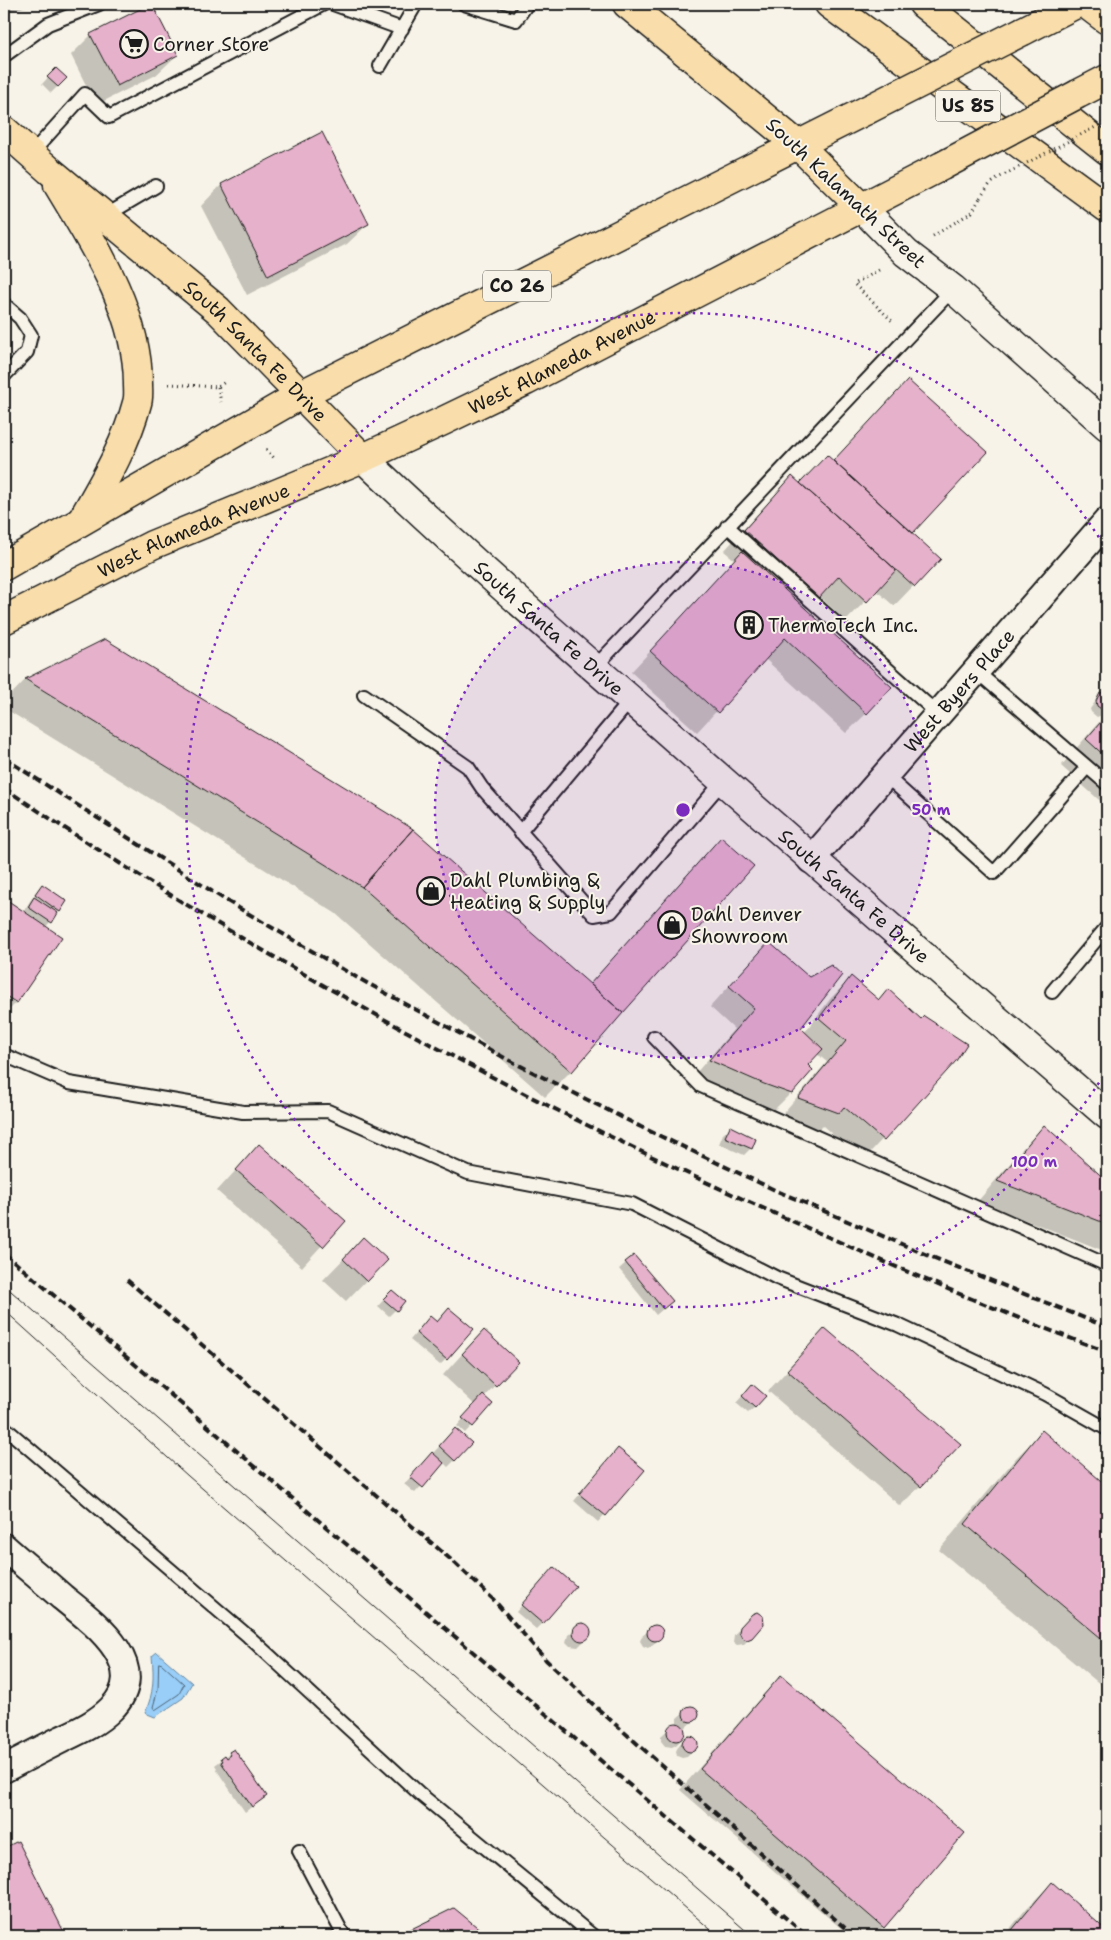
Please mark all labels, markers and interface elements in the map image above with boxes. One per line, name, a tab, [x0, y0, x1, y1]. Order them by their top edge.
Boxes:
supermarket icon: Corner Store	[119, 29, 149, 59]
place label: Corner Store	[153, 32, 269, 57]
road number: US 85	[936, 90, 1000, 122]
street label: South Kalamath Street	[761, 112, 931, 274]
road number: CO 26	[483, 270, 551, 302]
street label: South Santa Fe Drive	[179, 274, 333, 427]
street label: West Alameda Avenue	[464, 304, 660, 420]
street label: West Alameda Avenue	[93, 477, 293, 583]
street label: South Santa Fe Drive	[469, 555, 629, 701]
building icon: ThermoTech Inc.	[734, 610, 764, 640]
place label: ThermoTech Inc.	[768, 613, 918, 638]
street label: West Byers Place	[898, 623, 1020, 758]
text: 50 m	[912, 800, 951, 820]
centre of rings	[674, 801, 692, 819]
street label: South Santa Fe Drive	[773, 823, 935, 968]
place label: Dahl Plumbing & Heating & Supply	[450, 868, 605, 915]
shop icon: Dahl Plumbing & Heating & Supply	[416, 876, 446, 906]
place label: Dahl Denver Showroom	[691, 902, 802, 949]
shop icon: Dahl Denver Showroom	[657, 910, 687, 940]
text: 100 m	[1011, 1152, 1057, 1172]

